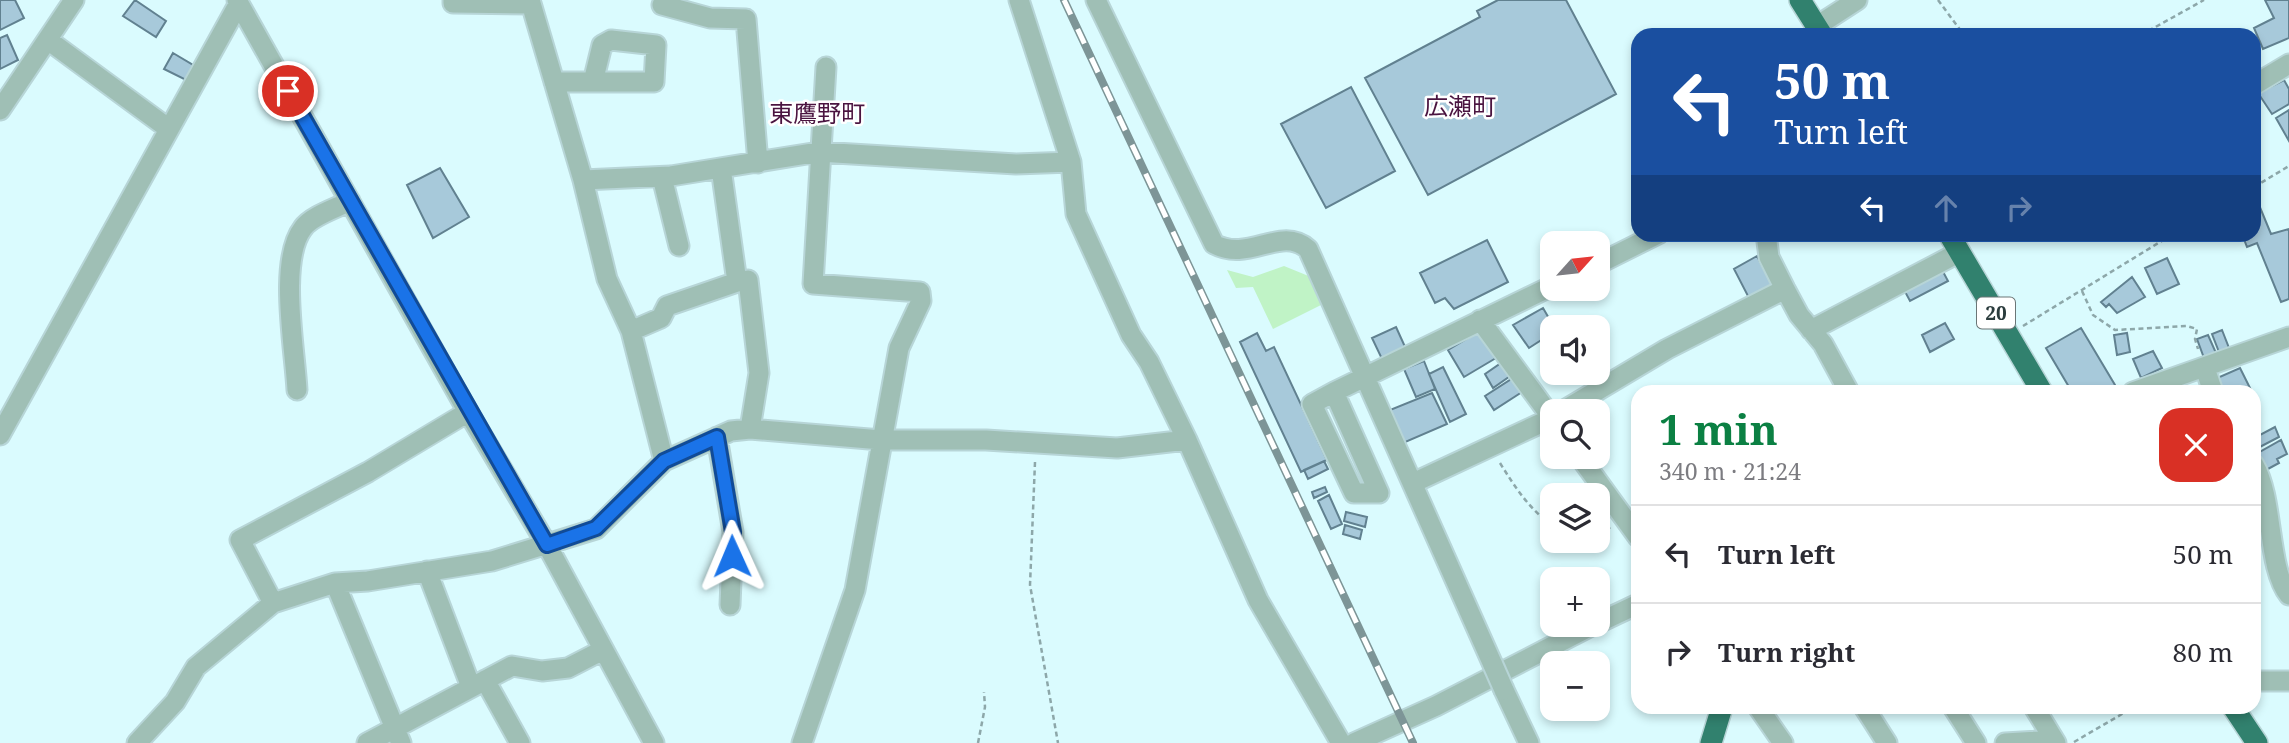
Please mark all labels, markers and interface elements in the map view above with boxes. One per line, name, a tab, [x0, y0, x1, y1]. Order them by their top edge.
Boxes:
text: 50 m	[1774, 47, 1890, 113]
icon: left	[1659, 56, 1750, 147]
pin	[258, 61, 318, 121]
icon: arrive	[269, 72, 307, 110]
district label: 広瀬町	[1424, 89, 1496, 122]
district label: 東鷹野町	[769, 96, 865, 129]
text: Turn left	[1774, 110, 1908, 153]
icon: left	[1854, 189, 1892, 227]
icon: ahead	[1927, 189, 1965, 227]
icon: right	[2000, 189, 2038, 227]
north arrow	[1540, 231, 1610, 301]
map controls	[1540, 231, 1610, 721]
road number: 20	[1977, 298, 2015, 328]
button: sound	[1540, 315, 1610, 385]
button: search	[1540, 399, 1610, 469]
text: 1 min	[1659, 400, 1778, 457]
button: close	[2159, 408, 2233, 482]
text: 340 m · 21:24	[1659, 455, 1801, 487]
button: layers	[1540, 483, 1610, 553]
position arrow	[695, 519, 769, 593]
icon: left	[1659, 535, 1697, 573]
text: Turn left	[1718, 536, 1835, 572]
text: 50 m	[2173, 536, 2233, 572]
button: +	[1540, 567, 1610, 637]
icon: right	[1659, 633, 1697, 671]
text: Turn right	[1718, 634, 1855, 670]
text: 80 m	[2173, 634, 2233, 670]
button: −	[1540, 651, 1610, 721]

